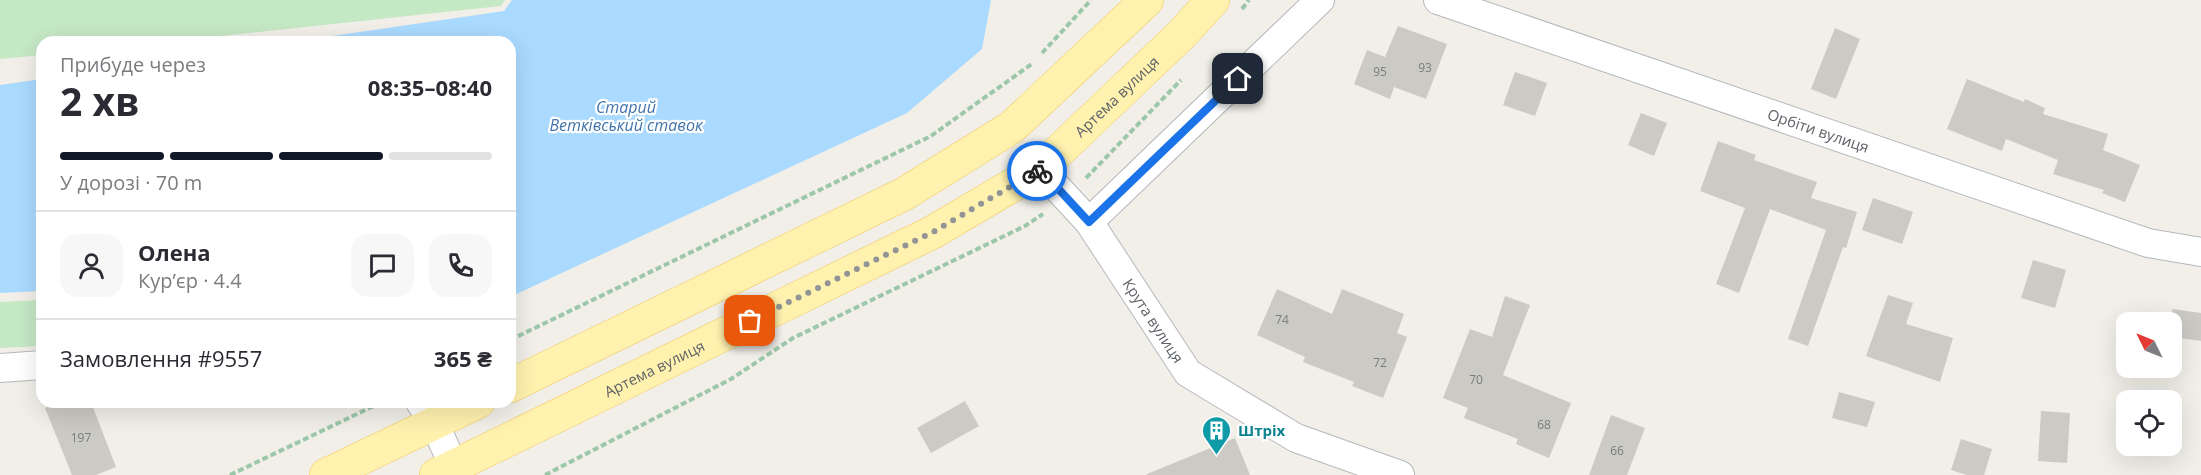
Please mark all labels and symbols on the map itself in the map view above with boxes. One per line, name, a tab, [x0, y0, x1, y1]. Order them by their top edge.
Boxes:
street label: Артема вулиця	[1070, 51, 1163, 141]
pin	[1212, 53, 1263, 104]
house number: 93	[1418, 59, 1432, 76]
house number: 95	[1373, 63, 1387, 80]
water label: Старий Ветківський ставок	[549, 96, 704, 136]
street label: Орбіти вулиця	[1765, 104, 1872, 157]
courier	[1007, 141, 1067, 201]
street label: Крута вулиця	[1119, 274, 1189, 367]
pin	[724, 295, 775, 346]
house number: 74	[1275, 311, 1289, 328]
north arrow	[2116, 312, 2182, 378]
street label: Артема вулиця	[601, 335, 708, 401]
house number: 72	[1373, 354, 1387, 371]
house number: 70	[1469, 371, 1483, 388]
building icon: Штріх	[1201, 414, 1233, 456]
house number: 68	[1537, 416, 1551, 433]
place label: Штріх	[1238, 420, 1286, 440]
house number: 197	[71, 429, 91, 446]
house number: 66	[1610, 442, 1624, 459]

